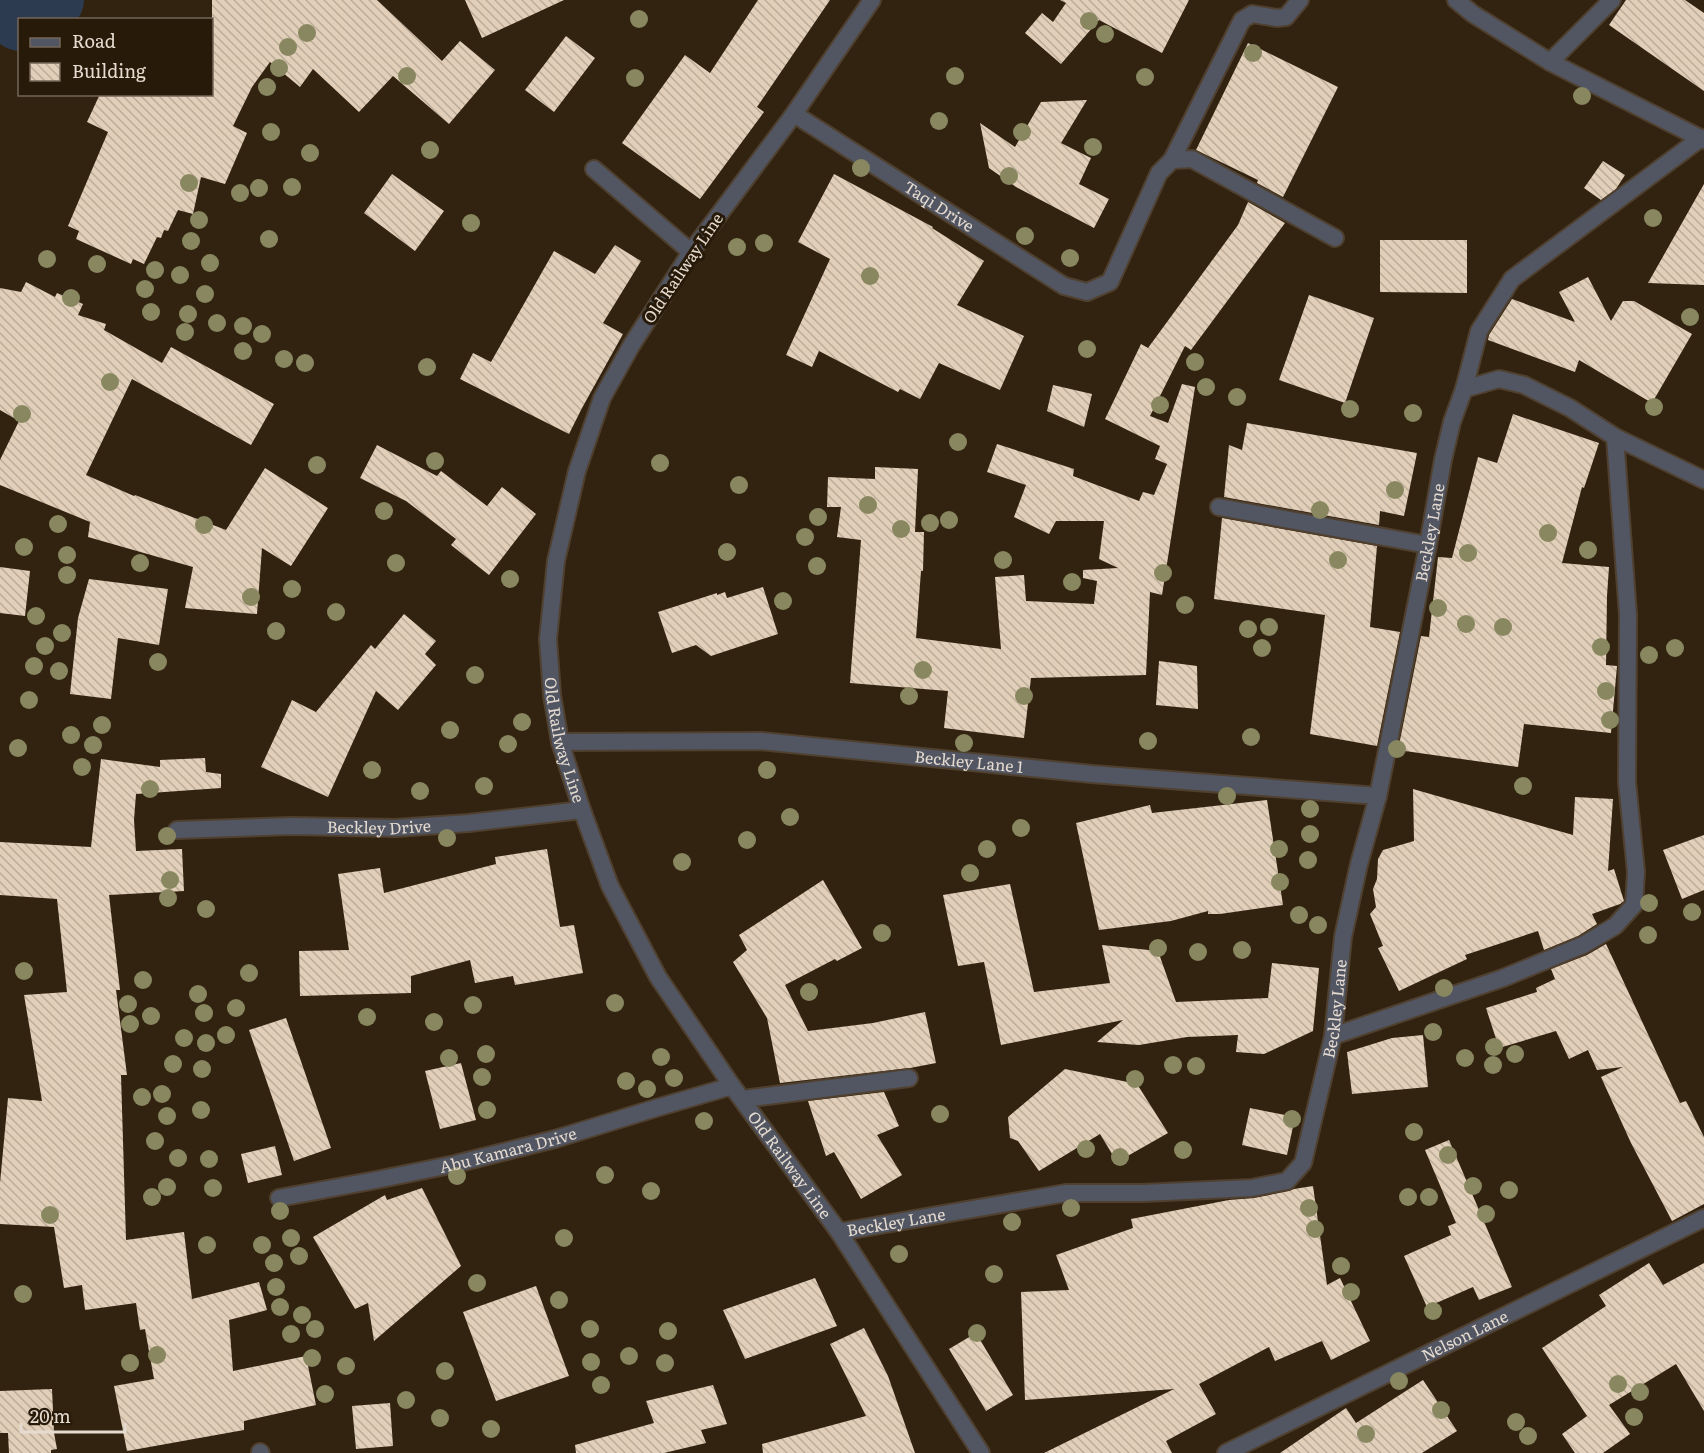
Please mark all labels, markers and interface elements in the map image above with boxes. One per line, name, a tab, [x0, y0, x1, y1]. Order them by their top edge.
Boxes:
legend	[18, 18, 213, 96]
text: Road	[72, 27, 116, 54]
text: Building	[72, 57, 147, 84]
street label: Taqi Drive	[900, 174, 980, 237]
street label: Old Railway Line	[636, 207, 728, 328]
street label: Beckley Lane	[1408, 481, 1450, 584]
street label: Old Railway Line	[540, 676, 592, 806]
street label: Beckley Lane 1	[913, 743, 1025, 778]
street label: Beckley Drive	[327, 813, 432, 839]
street label: Beckley Lane	[1315, 958, 1352, 1060]
street label: Old Railway Line	[743, 1105, 838, 1223]
street label: Abu Kamara Drive	[437, 1120, 579, 1178]
street label: Beckley Lane	[845, 1201, 947, 1241]
street label: Nelson Lane	[1417, 1303, 1512, 1366]
scale bar	[21, 1396, 124, 1434]
text: 20 m	[30, 1402, 71, 1429]

